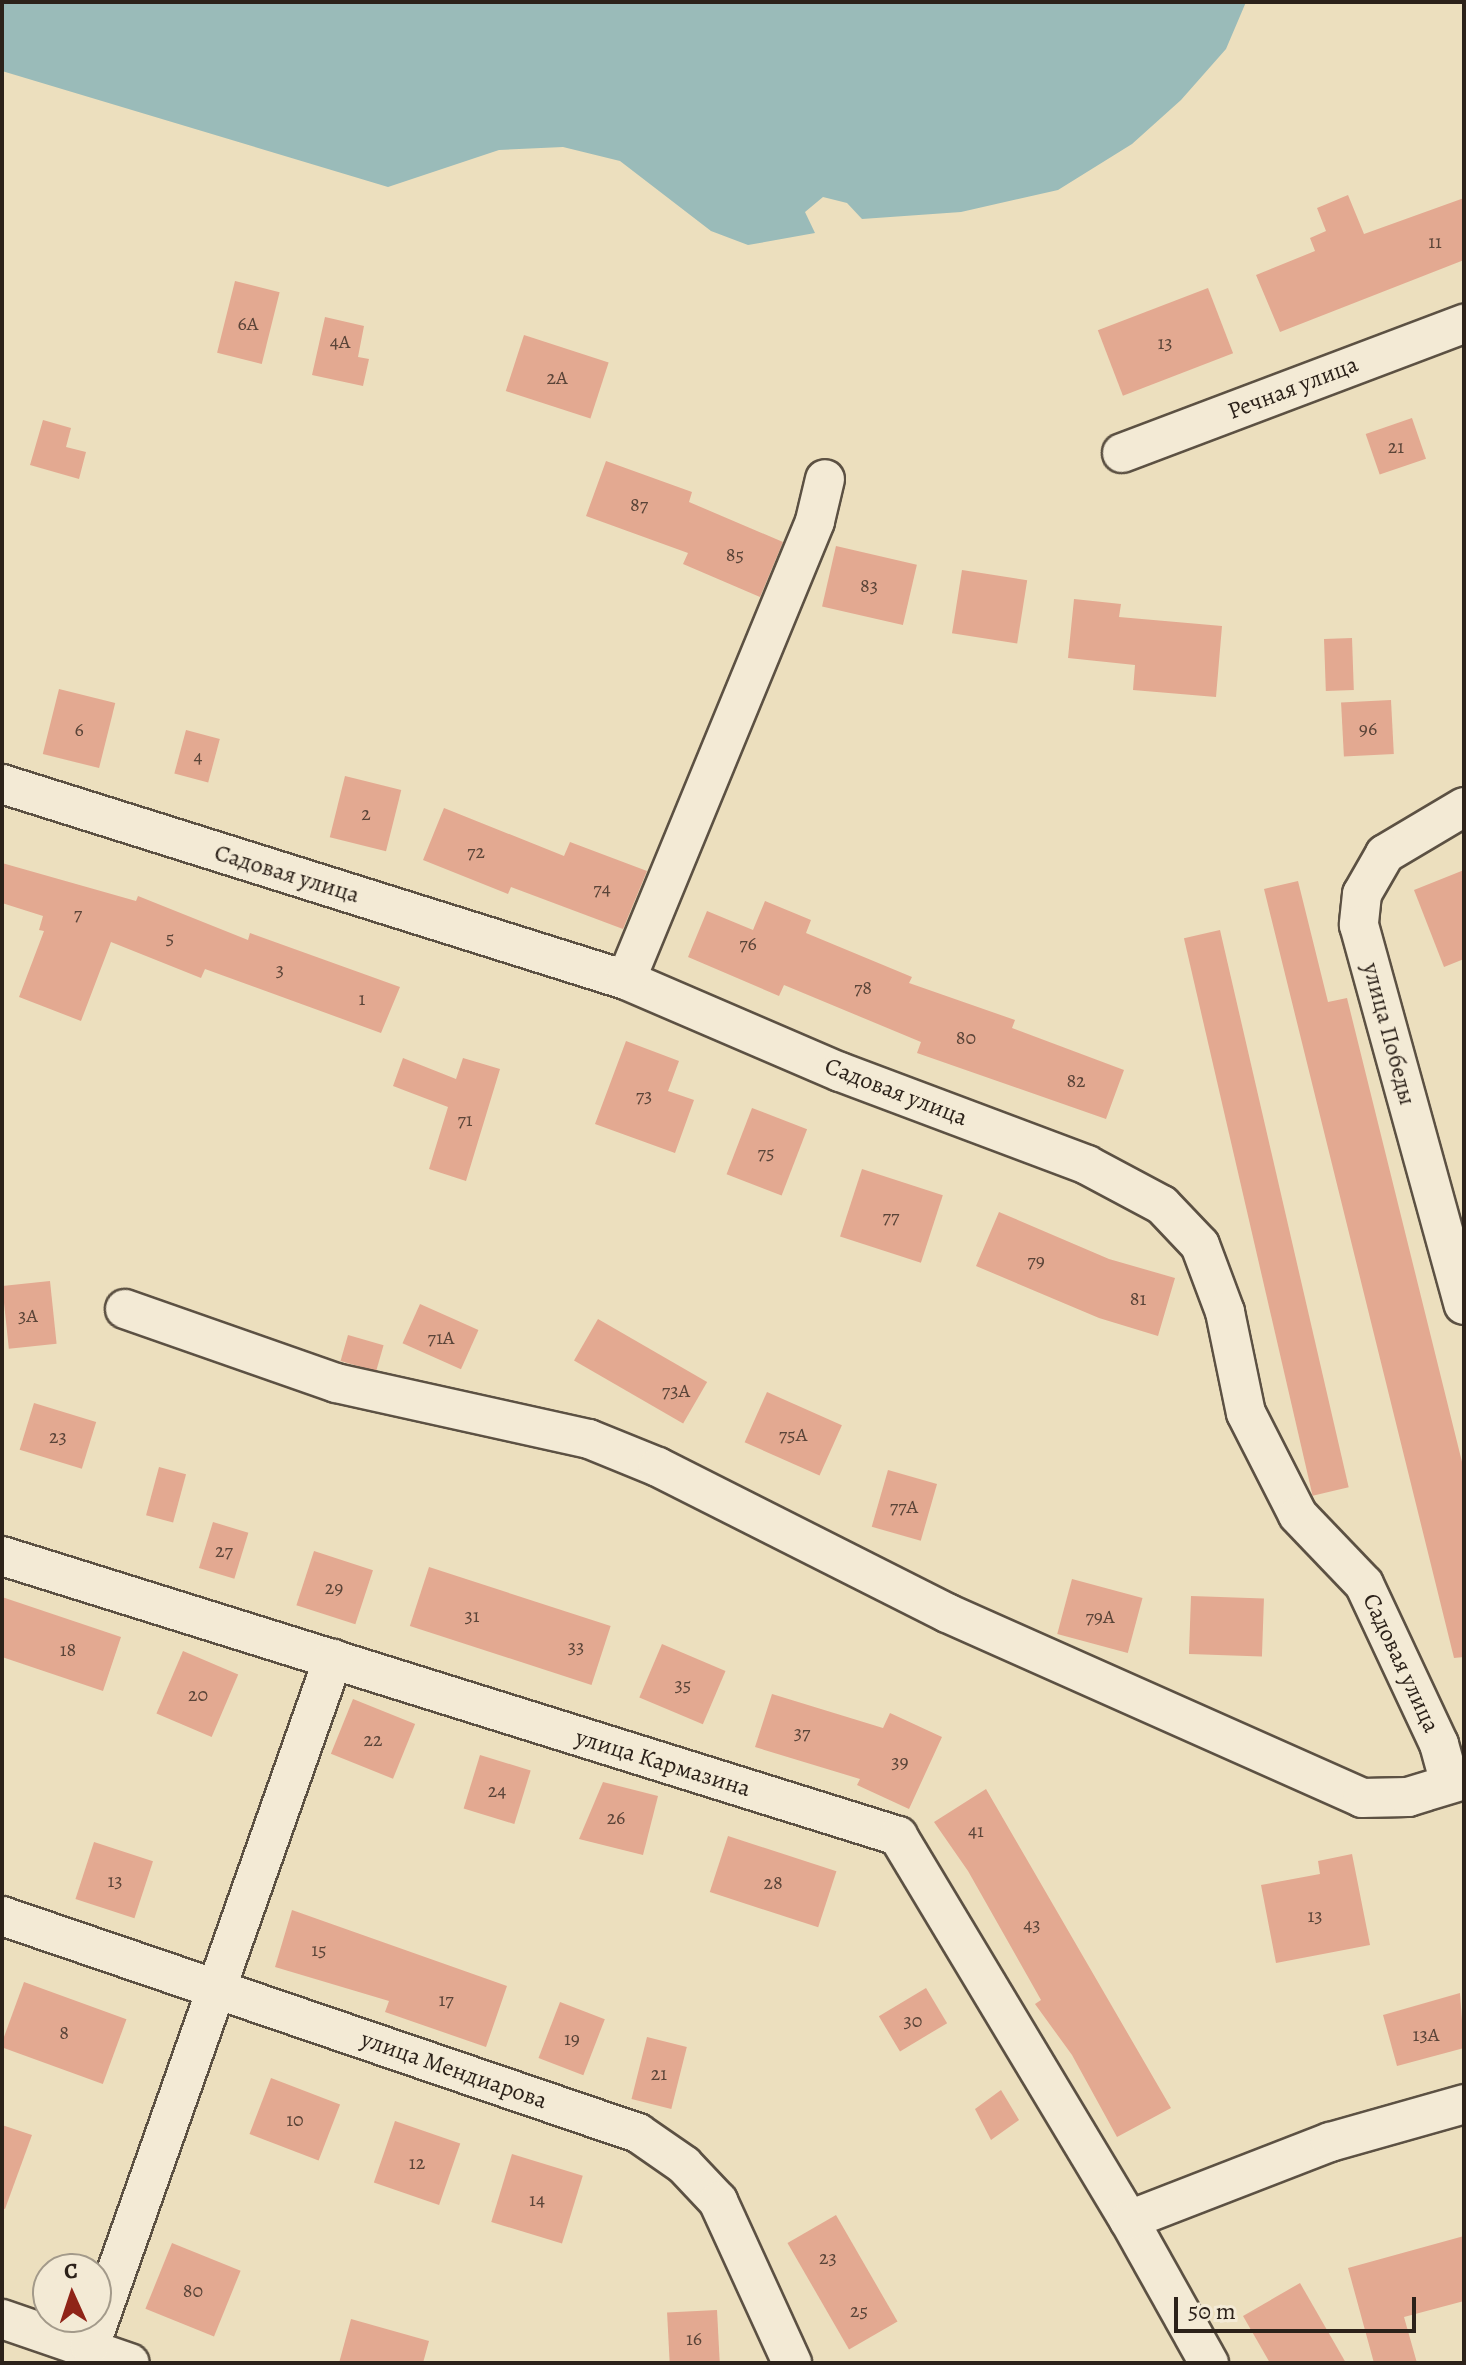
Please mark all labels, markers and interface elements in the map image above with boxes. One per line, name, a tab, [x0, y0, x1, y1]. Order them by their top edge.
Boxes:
house number: 11	[1428, 229, 1442, 253]
house number: 6А	[238, 311, 258, 335]
house number: 4А	[330, 329, 350, 353]
house number: 13	[1157, 330, 1173, 354]
street label: Речная улица	[1224, 350, 1362, 426]
house number: 2А	[546, 365, 568, 389]
house number: 21	[1388, 434, 1404, 458]
house number: 87	[630, 492, 648, 516]
house number: 85	[726, 542, 744, 566]
house number: 83	[860, 573, 878, 597]
house number: 96	[1359, 716, 1377, 740]
house number: 6	[74, 717, 84, 741]
house number: 4	[193, 744, 203, 768]
house number: 2	[361, 801, 371, 825]
street label: Садовая улица	[211, 838, 363, 910]
house number: 72	[467, 839, 485, 863]
house number: 74	[593, 876, 611, 900]
house number: 7	[74, 901, 82, 925]
house number: 5	[166, 925, 174, 949]
house number: 76	[739, 931, 757, 955]
house number: 3	[276, 957, 284, 981]
street label: улица Победы	[1356, 960, 1422, 1108]
house number: 78	[854, 975, 872, 999]
house number: 1	[359, 986, 365, 1010]
house number: 80	[956, 1025, 976, 1049]
street label: Садовая улица	[821, 1052, 971, 1132]
house number: 82	[1066, 1068, 1086, 1092]
house number: 73	[636, 1083, 652, 1107]
house number: 71	[457, 1107, 473, 1131]
house number: 75	[758, 1140, 774, 1164]
house number: 77	[883, 1204, 899, 1228]
house number: 79	[1027, 1248, 1045, 1272]
house number: 81	[1130, 1286, 1146, 1310]
house number: 3А	[18, 1303, 38, 1327]
house number: 71А	[428, 1325, 454, 1349]
house number: 73А	[662, 1378, 690, 1402]
house number: 75А	[779, 1422, 807, 1446]
house number: 23	[49, 1424, 67, 1448]
house number: 77А	[890, 1494, 918, 1518]
house number: 27	[215, 1538, 233, 1562]
house number: 29	[325, 1575, 343, 1599]
street label: Садовая улица	[1356, 1589, 1446, 1737]
house number: 31	[464, 1603, 480, 1627]
house number: 79А	[1085, 1604, 1115, 1628]
house number: 33	[568, 1634, 584, 1658]
house number: 18	[60, 1637, 76, 1661]
house number: 35	[675, 1672, 691, 1696]
house number: 20	[188, 1682, 208, 1706]
house number: 37	[794, 1720, 810, 1744]
street label: улица Кармазина	[572, 1723, 754, 1803]
house number: 22	[364, 1727, 382, 1751]
house number: 39	[891, 1749, 909, 1773]
house number: 24	[488, 1778, 506, 1802]
house number: 26	[607, 1805, 625, 1829]
house number: 41	[968, 1818, 984, 1842]
house number: 13	[107, 1868, 123, 1892]
house number: 28	[763, 1870, 783, 1894]
house number: 13	[1307, 1903, 1323, 1927]
house number: 43	[1023, 1912, 1041, 1936]
house number: 15	[311, 1937, 327, 1961]
house number: 17	[438, 1987, 454, 2011]
house number: 30	[904, 2008, 922, 2032]
house number: 8	[59, 2020, 69, 2044]
house number: 13А	[1413, 2022, 1439, 2046]
street label: улица Мендиарова	[357, 2025, 551, 2115]
house number: 19	[564, 2026, 580, 2050]
house number: 21	[651, 2061, 667, 2085]
house number: 10	[286, 2107, 304, 2131]
house number: 12	[409, 2150, 425, 2174]
house number: 14	[529, 2187, 545, 2211]
house number: 23	[819, 2245, 837, 2269]
north arrow	[32, 2253, 112, 2333]
text: С	[63, 2256, 78, 2286]
house number: 80	[183, 2278, 203, 2302]
scale bar	[1178, 2281, 1420, 2331]
text: 50 m	[1188, 2295, 1236, 2327]
house number: 25	[850, 2298, 868, 2322]
house number: 16	[686, 2326, 702, 2350]

